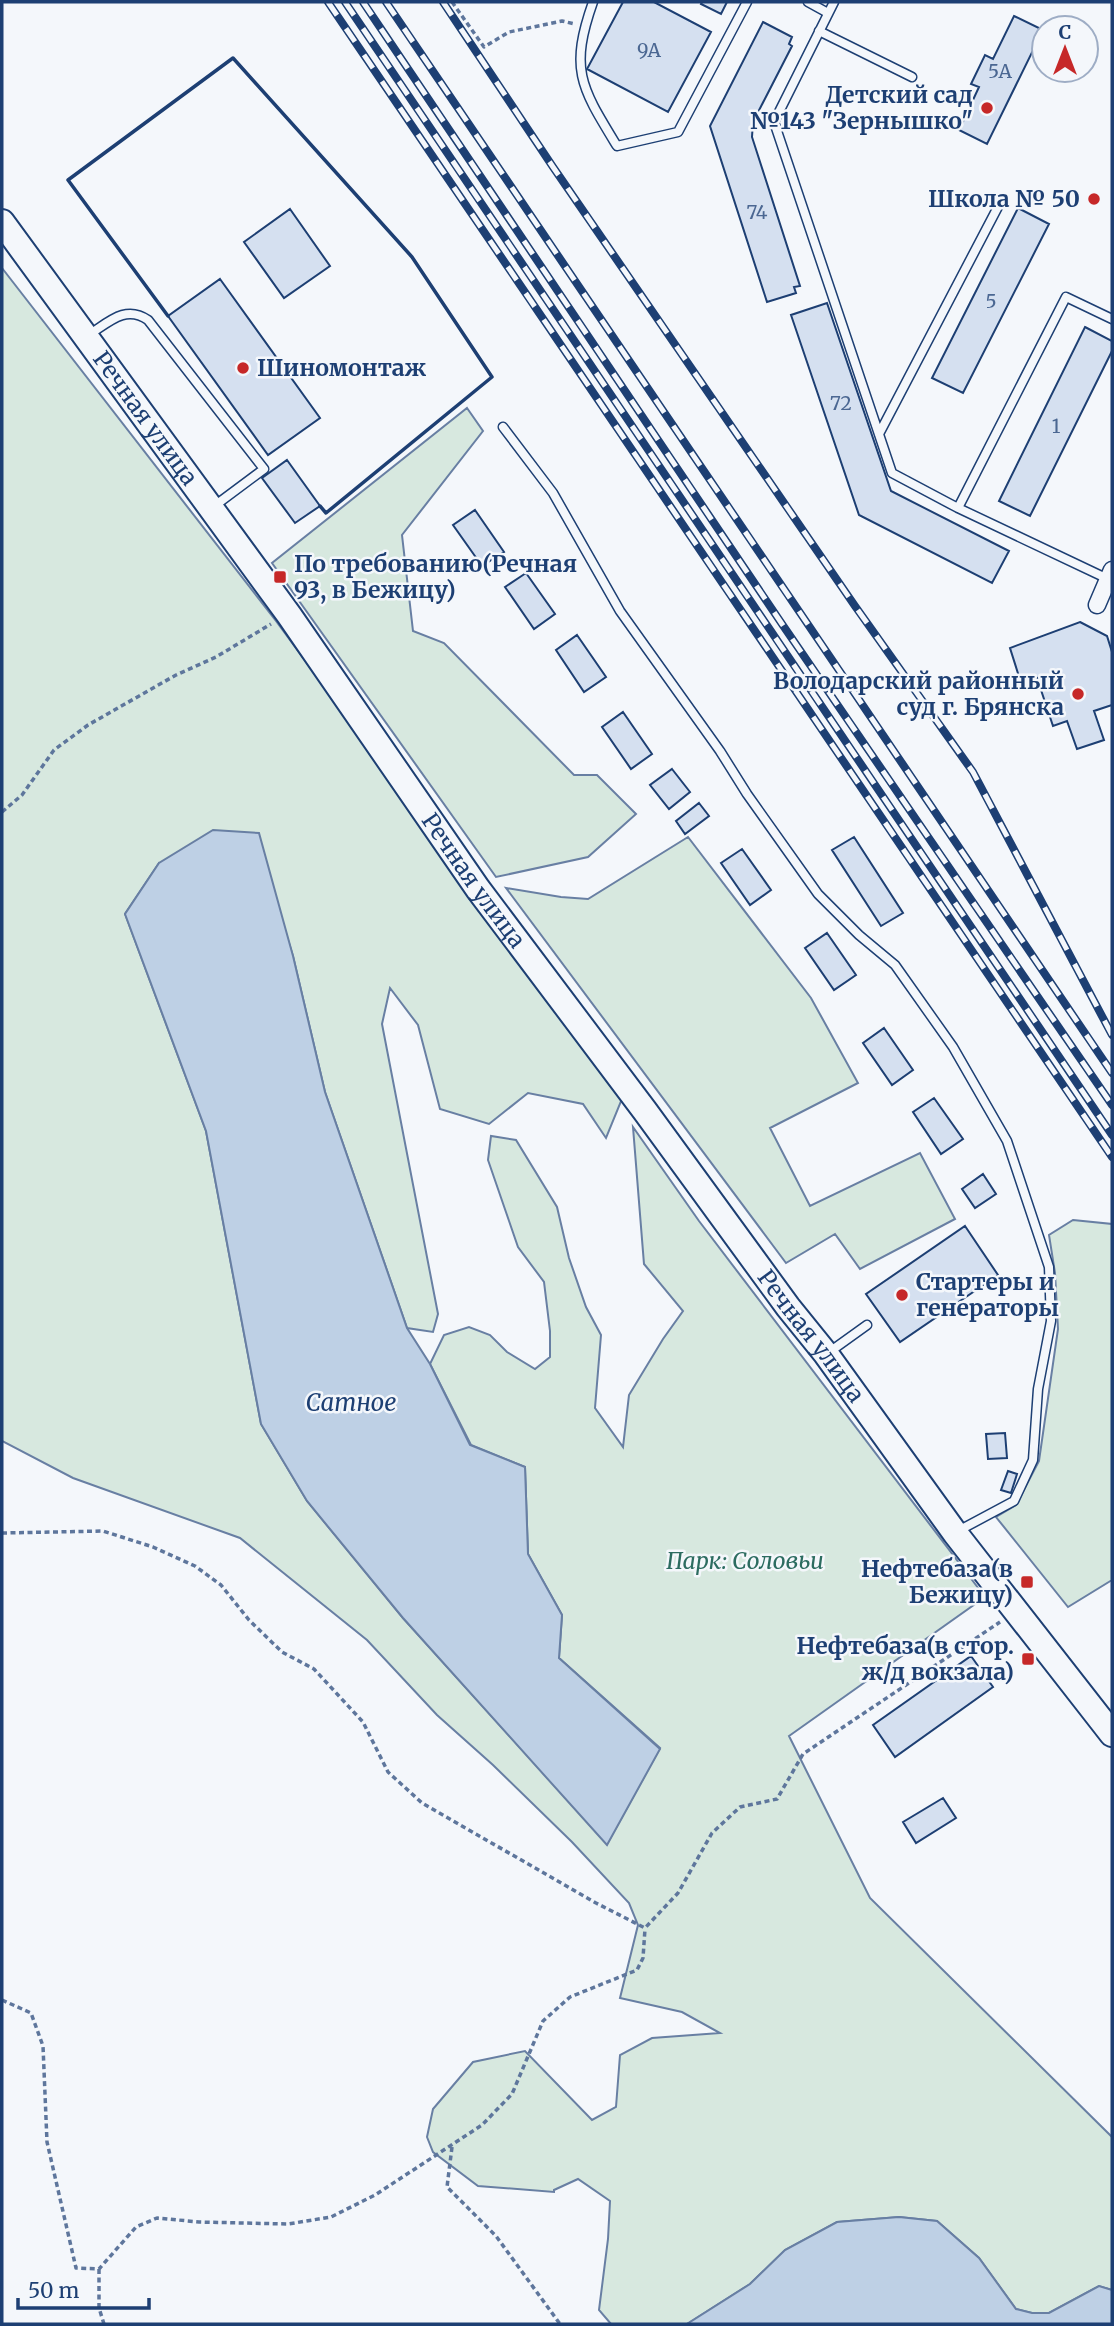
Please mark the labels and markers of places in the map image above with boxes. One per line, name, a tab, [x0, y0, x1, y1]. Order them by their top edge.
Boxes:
place label: Детский сад №143 "Зернышко"	[750, 80, 973, 135]
marker: Детский сад №143 "Зернышко"	[979, 100, 995, 116]
place label: Школа № 50	[928, 184, 1080, 213]
marker: Школа № 50	[1086, 191, 1102, 207]
place label: Шиномонтаж	[257, 353, 426, 382]
marker: Шиномонтаж	[235, 360, 251, 376]
place label: По требованию(Речная 93, в Бежицу)	[294, 549, 577, 605]
marker: По требованию(Речная 93, в Бежицу)	[272, 569, 288, 585]
place label: Володарский районный суд г. Брянска	[773, 666, 1064, 721]
marker: Володарский районный суд г. Брянска	[1070, 686, 1086, 702]
place label: Стартеры и генераторы	[916, 1267, 1059, 1322]
marker: Стартеры и генераторы	[894, 1287, 910, 1303]
place label: Нефтебаза(в Бежицу)	[861, 1554, 1013, 1609]
marker: Нефтебаза(в Бежицу)	[1019, 1574, 1035, 1590]
place label: Нефтебаза(в стор. ж/д вокзала)	[797, 1631, 1014, 1686]
marker: Нефтебаза(в стор. ж/д вокзала)	[1020, 1651, 1036, 1667]

